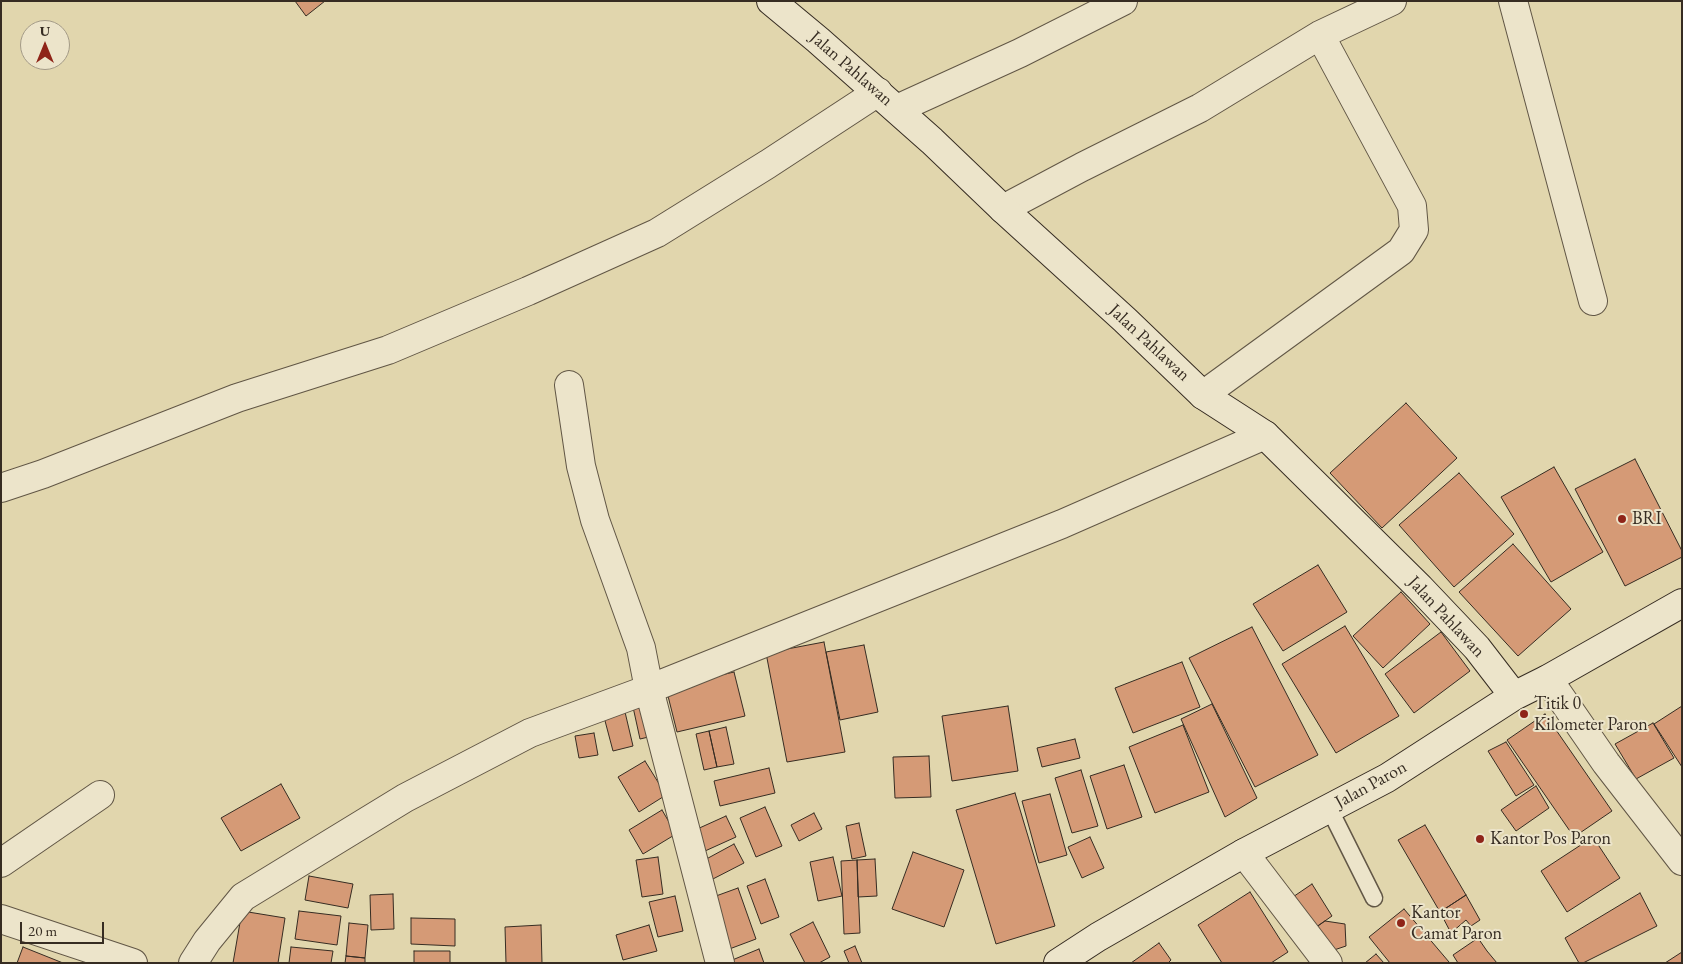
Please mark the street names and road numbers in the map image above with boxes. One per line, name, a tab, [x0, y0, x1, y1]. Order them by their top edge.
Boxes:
street label: Jalan Pahlawan	[805, 27, 897, 111]
street label: Jalan Pahlawan	[1104, 300, 1194, 386]
street label: Jalan Pahlawan	[1403, 572, 1489, 662]
street label: Jalan Paron	[1331, 757, 1411, 813]

